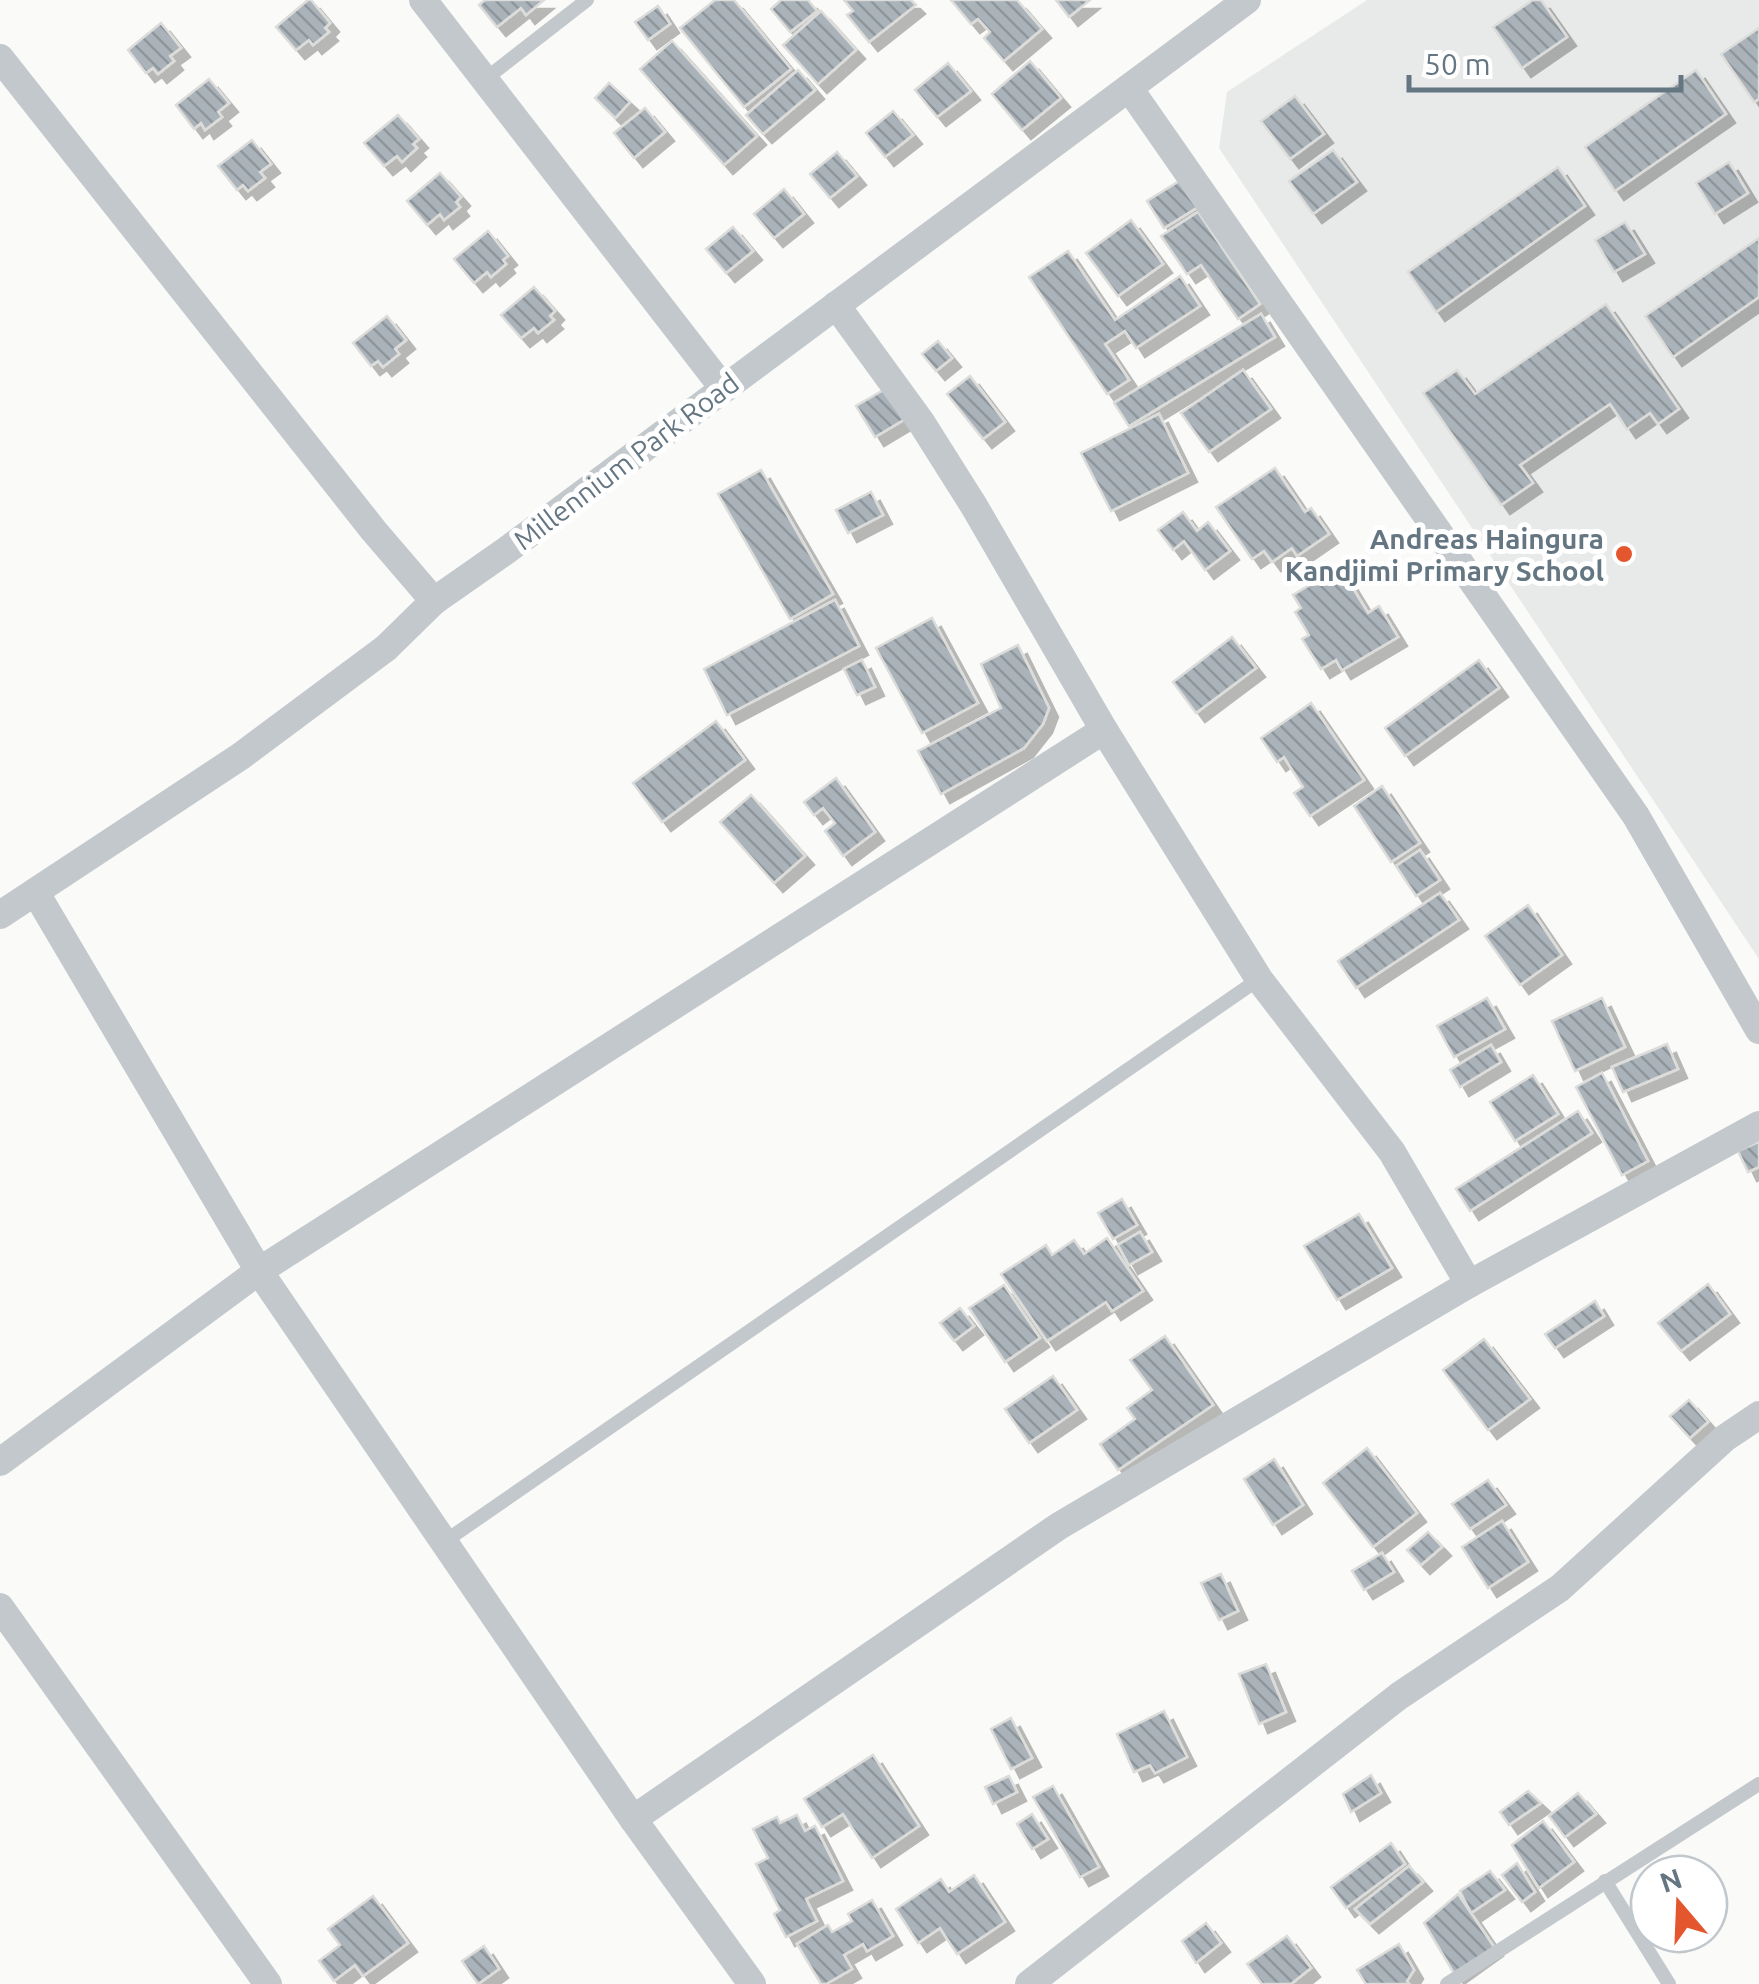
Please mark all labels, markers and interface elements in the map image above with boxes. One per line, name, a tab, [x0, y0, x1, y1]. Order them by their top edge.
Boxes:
scale bar	[1409, 30, 1682, 92]
text: 50 m	[1424, 47, 1491, 81]
street label: Millennium Park Road	[508, 366, 744, 556]
place label: Andreas Haingura Kandjimi Primary School	[1285, 523, 1604, 586]
marker: Andreas Haingura Kandjimi Primary School	[1613, 543, 1635, 565]
north arrow	[1629, 1854, 1729, 1954]
text: N	[1656, 1862, 1686, 1898]

